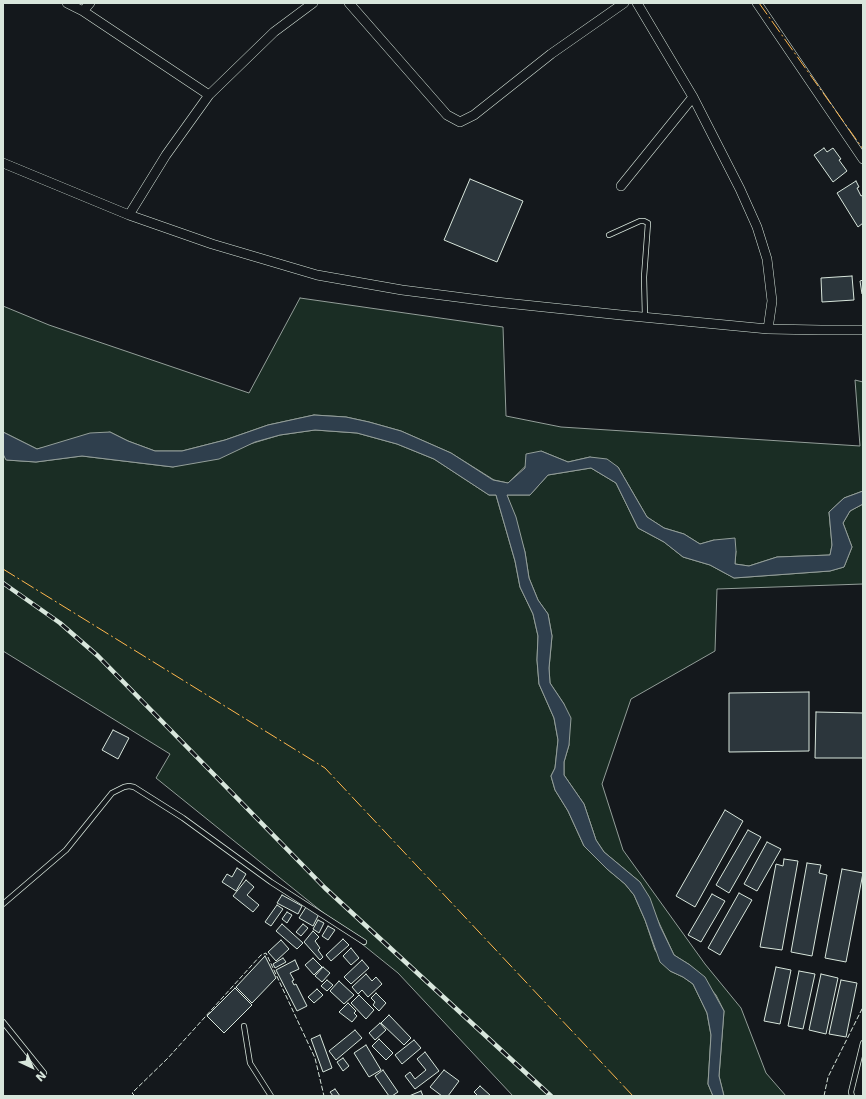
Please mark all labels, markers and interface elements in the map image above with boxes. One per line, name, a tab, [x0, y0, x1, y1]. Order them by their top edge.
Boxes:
north arrow	[12, 1047, 52, 1087]
text: N	[33, 1068, 49, 1084]

